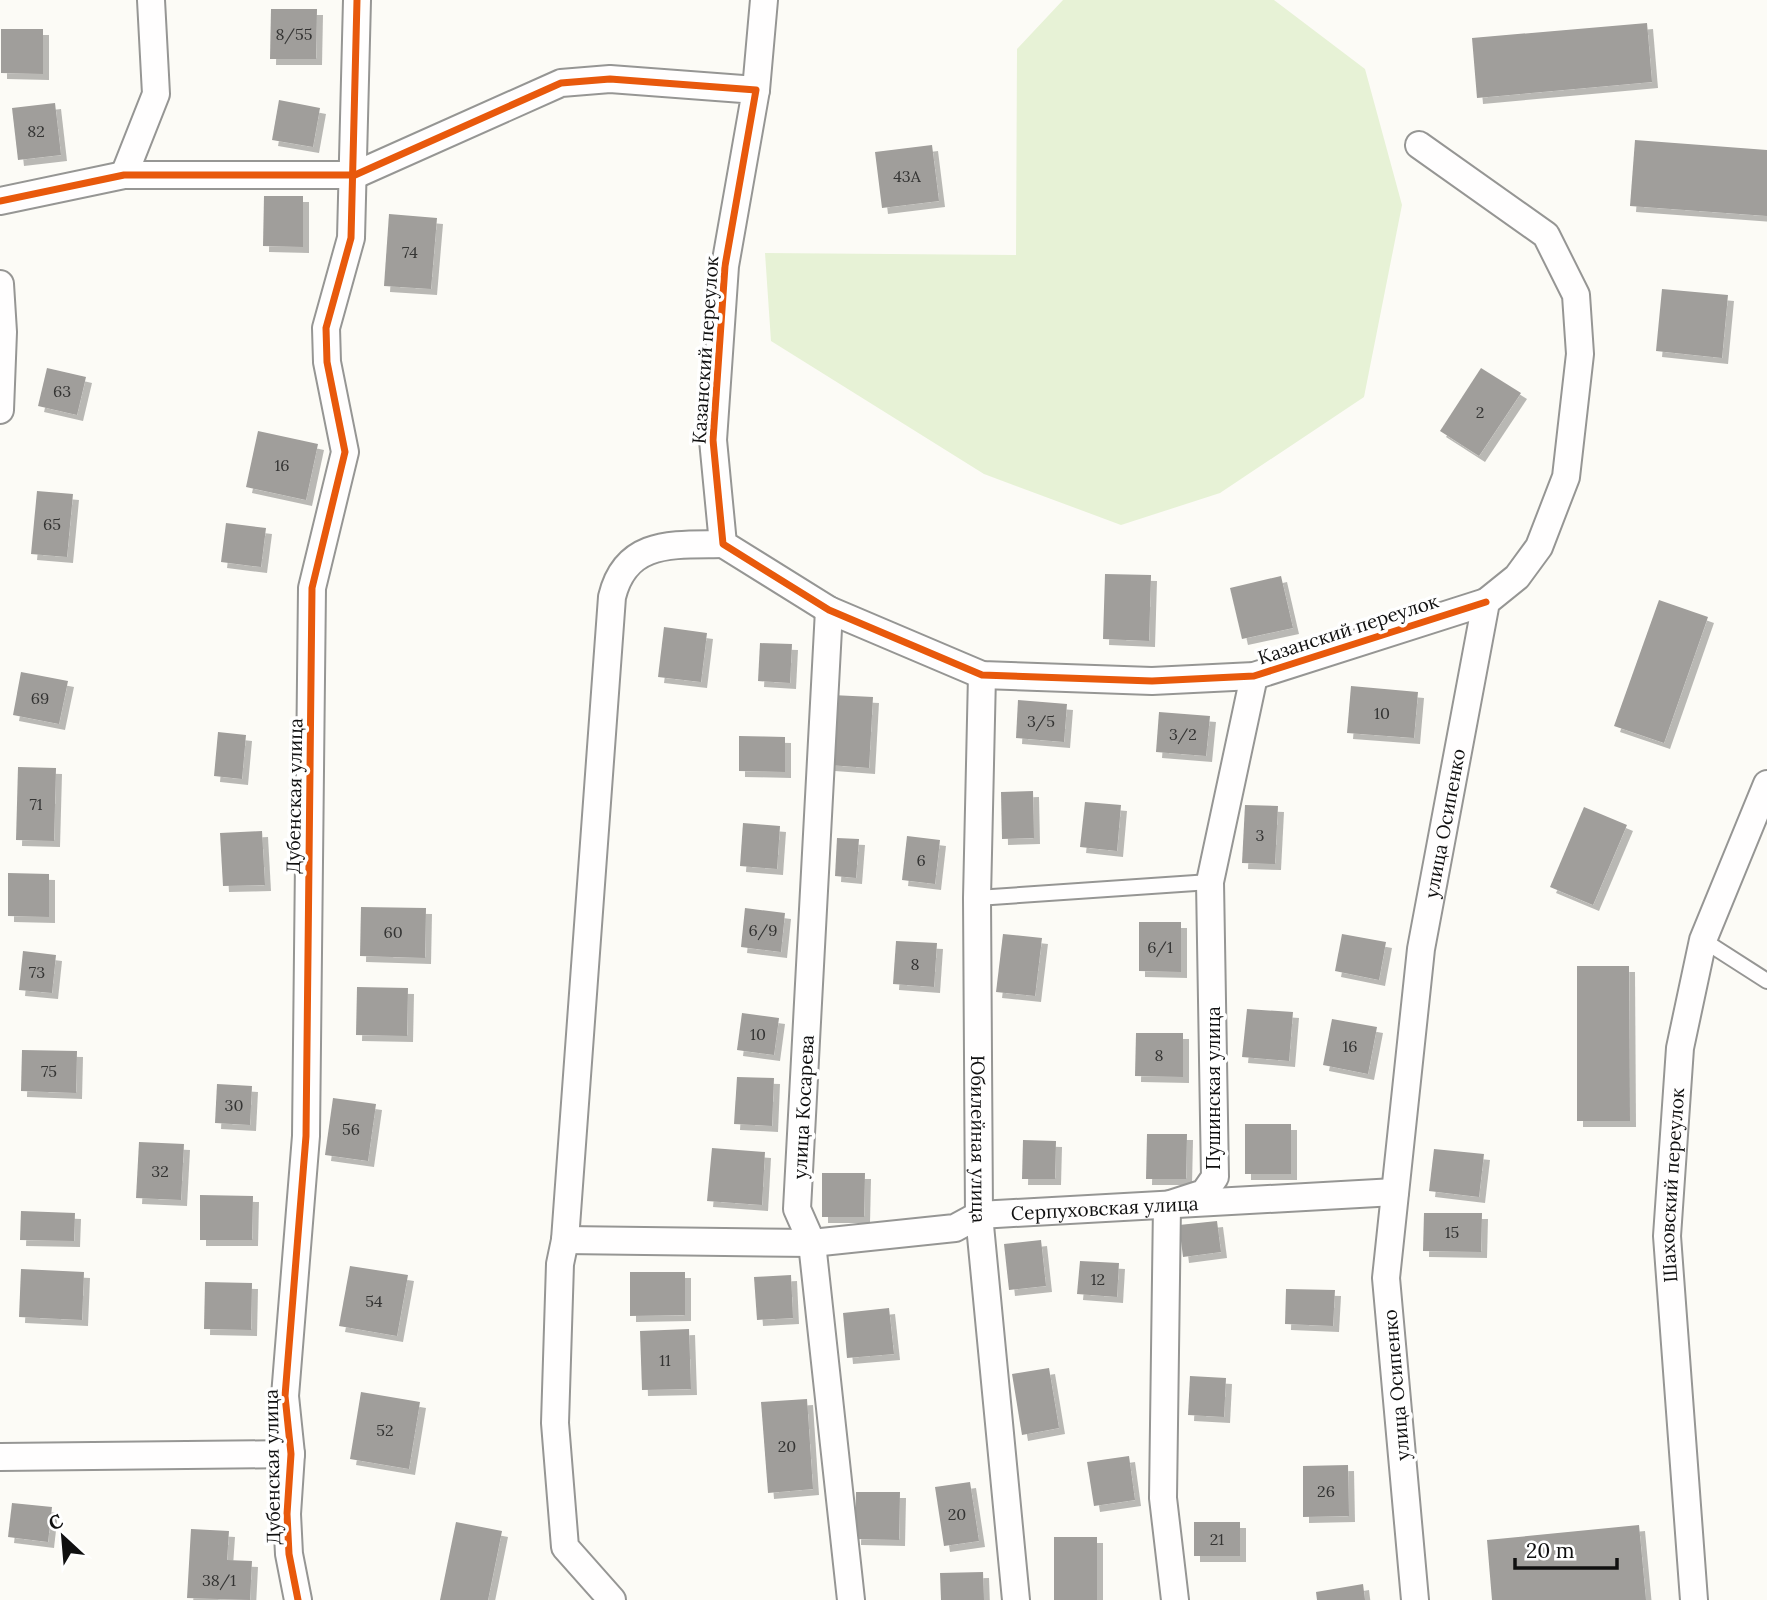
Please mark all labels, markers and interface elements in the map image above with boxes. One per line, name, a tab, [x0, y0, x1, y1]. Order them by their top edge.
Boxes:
house number: 8/55	[276, 24, 312, 45]
house number: 82	[27, 121, 45, 141]
house number: 43А	[893, 166, 922, 186]
house number: 74	[402, 242, 418, 262]
street label: Казанский переулок	[686, 254, 724, 445]
house number: 63	[53, 381, 71, 401]
house number: 2	[1476, 402, 1484, 422]
house number: 16	[274, 455, 290, 475]
house number: 65	[43, 514, 61, 534]
street label: Казанский переулок	[1255, 588, 1442, 670]
house number: 69	[31, 688, 49, 708]
house number: 10	[1374, 703, 1390, 723]
house number: 3/5	[1027, 711, 1055, 732]
street label: Дубенская улица	[281, 718, 307, 874]
house number: 3/2	[1169, 724, 1197, 745]
street label: улица Осипенко	[1419, 747, 1470, 900]
house number: 71	[29, 794, 43, 814]
house number: 3	[1256, 825, 1265, 845]
house number: 6	[916, 850, 926, 870]
house number: 6/9	[749, 920, 777, 941]
house number: 60	[383, 922, 403, 942]
house number: 6/1	[1147, 937, 1173, 958]
house number: 8	[911, 954, 920, 974]
house number: 73	[29, 962, 45, 982]
street label: Пушинская улица	[1201, 1006, 1225, 1170]
house number: 10	[750, 1024, 766, 1044]
street label: улица Косарева	[787, 1034, 819, 1180]
house number: 16	[1342, 1036, 1358, 1056]
house number: 8	[1155, 1045, 1164, 1065]
street label: Юбилейная улица	[966, 1055, 992, 1224]
house number: 75	[41, 1061, 57, 1081]
street label: Шаховский переулок	[1655, 1086, 1689, 1283]
house number: 30	[225, 1095, 243, 1115]
house number: 56	[342, 1119, 360, 1139]
house number: 32	[151, 1161, 169, 1181]
street label: Серпуховская улица	[1010, 1191, 1199, 1225]
house number: 15	[1445, 1222, 1459, 1242]
house number: 12	[1091, 1269, 1105, 1289]
house number: 54	[365, 1291, 383, 1311]
street label: улица Осипенко	[1377, 1308, 1415, 1462]
house number: 11	[659, 1350, 671, 1370]
street label: Дубенская улица	[259, 1389, 285, 1545]
house number: 52	[376, 1420, 394, 1440]
house number: 20	[778, 1436, 796, 1456]
house number: 26	[1317, 1481, 1335, 1501]
north arrow	[28, 1502, 98, 1572]
house number: 20	[948, 1504, 966, 1524]
text: С	[44, 1508, 67, 1535]
scale bar	[1515, 1526, 1616, 1570]
house number: 21	[1210, 1529, 1224, 1549]
text: 20 m	[1526, 1537, 1575, 1564]
house number: 38/1	[202, 1570, 236, 1591]

